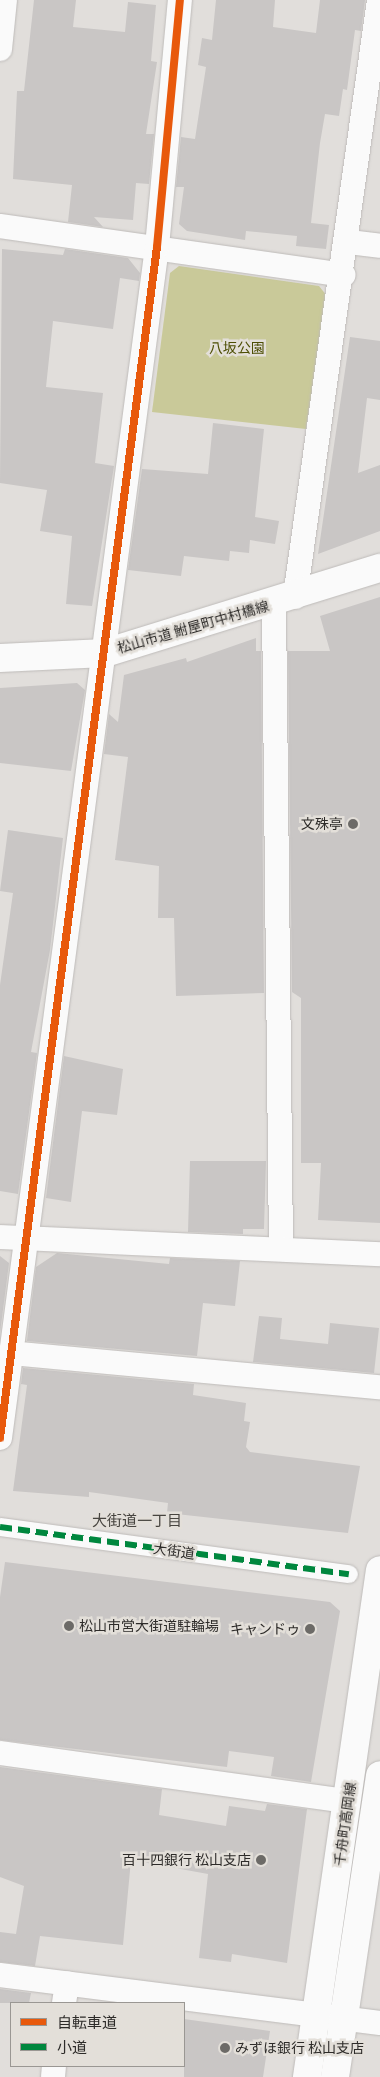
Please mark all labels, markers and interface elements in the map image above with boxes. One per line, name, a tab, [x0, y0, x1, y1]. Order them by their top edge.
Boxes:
park label: 八坂公園	[209, 340, 265, 356]
street label: 松山市道 鮒屋町中村橋線	[115, 597, 271, 657]
place label: 文殊亭	[301, 816, 343, 832]
marker: 文殊亭	[347, 818, 359, 830]
district label: 大街道一丁目	[92, 1512, 182, 1530]
street label: 大街道	[152, 1540, 196, 1562]
place label: 松山市営大街道駐輪場	[79, 1618, 219, 1634]
marker: 松山市営大街道駐輪場	[63, 1620, 75, 1632]
place label: キャンドゥ	[230, 1621, 300, 1637]
marker: キャンドゥ	[304, 1623, 316, 1635]
street label: 千舟町高岡線	[331, 1781, 359, 1867]
place label: 百十四銀行 松山支店	[122, 1852, 251, 1868]
marker: 百十四銀行 松山支店	[255, 1854, 267, 1866]
legend	[10, 2002, 185, 2067]
text: 自転車道	[57, 2013, 117, 2032]
text: 小道	[57, 2038, 87, 2057]
place label: みずほ銀行 松山支店	[235, 2040, 364, 2056]
marker: みずほ銀行 松山支店	[219, 2042, 231, 2054]

